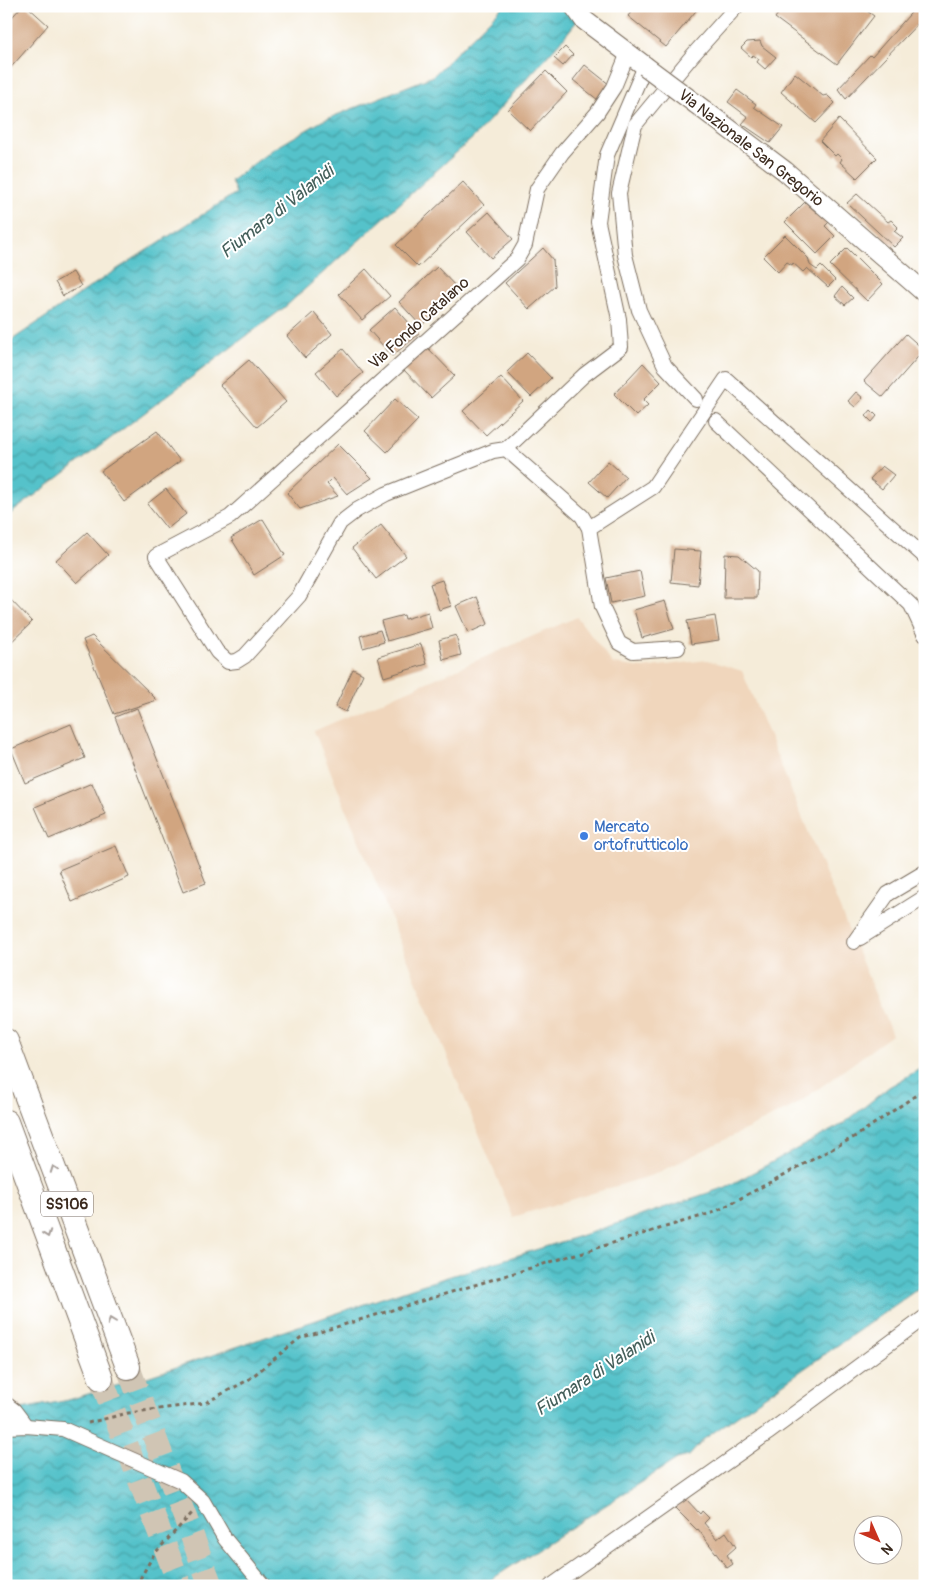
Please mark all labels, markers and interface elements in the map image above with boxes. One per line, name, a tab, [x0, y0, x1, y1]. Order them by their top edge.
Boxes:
street label: Via Nazionale San Gregorio	[674, 85, 828, 211]
water label: Fiumara di Valanidi	[215, 159, 341, 264]
street label: Via Fondo Catalano	[364, 272, 474, 373]
place label: Mercato ortofrutticolo	[594, 817, 689, 855]
marker: Mercato ortofrutticolo	[578, 830, 590, 842]
one-way arrow	[50, 1165, 60, 1174]
road number: SS106	[41, 1192, 93, 1216]
one-way arrow	[41, 1229, 51, 1237]
one-way arrow	[107, 1317, 117, 1326]
water label: Fiumara di Valanidi	[531, 1325, 662, 1421]
north arrow	[854, 1514, 904, 1564]
text: N	[877, 1539, 896, 1558]

